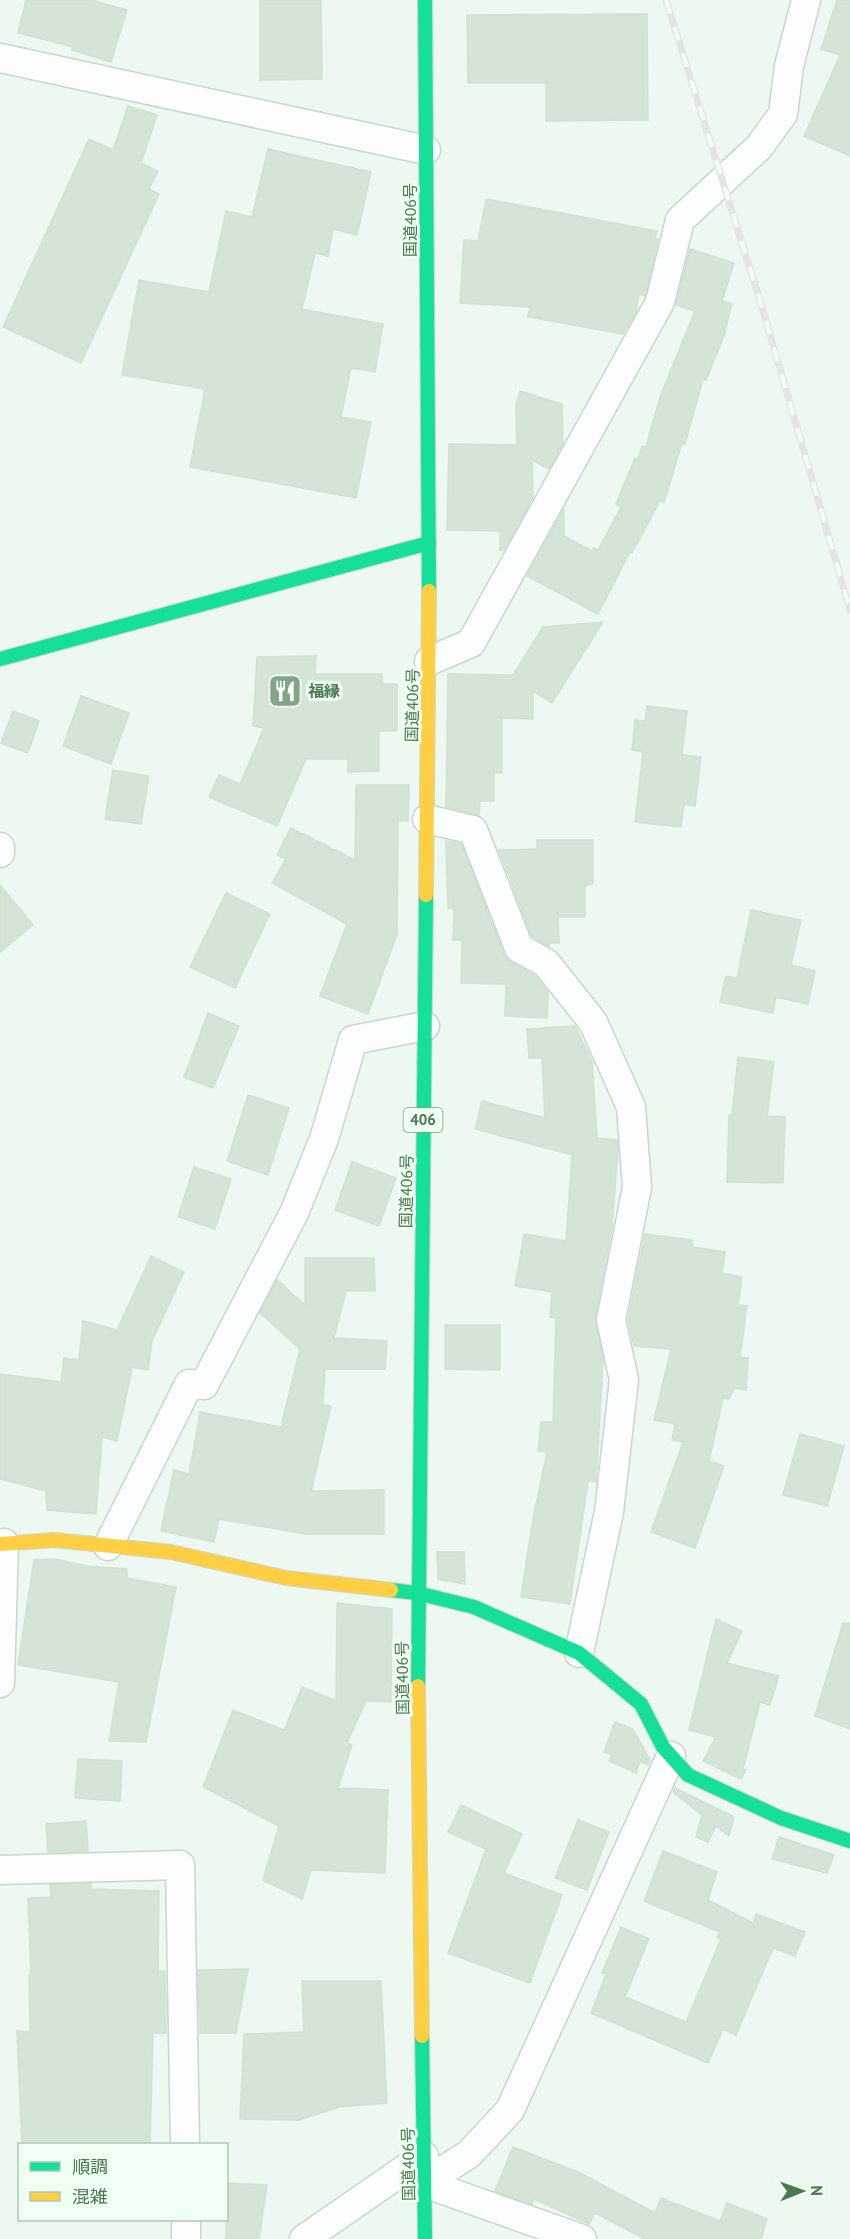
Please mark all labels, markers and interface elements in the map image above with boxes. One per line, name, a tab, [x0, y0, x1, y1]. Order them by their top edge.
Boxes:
street label: 国道406号	[400, 183, 420, 257]
street label: 国道406号	[401, 668, 423, 742]
restaurant icon: 福縁	[267, 673, 303, 709]
place label: 福縁	[308, 681, 340, 701]
road number: 406	[404, 1108, 442, 1132]
street label: 国道406号	[395, 1154, 417, 1228]
street label: 国道406号	[391, 1641, 413, 1715]
street label: 国道406号	[397, 2127, 419, 2201]
legend	[18, 2143, 228, 2221]
text: 順調	[72, 2155, 108, 2178]
north arrow	[772, 2161, 832, 2221]
text: 混雑	[72, 2185, 108, 2208]
text: N	[807, 2185, 827, 2196]

